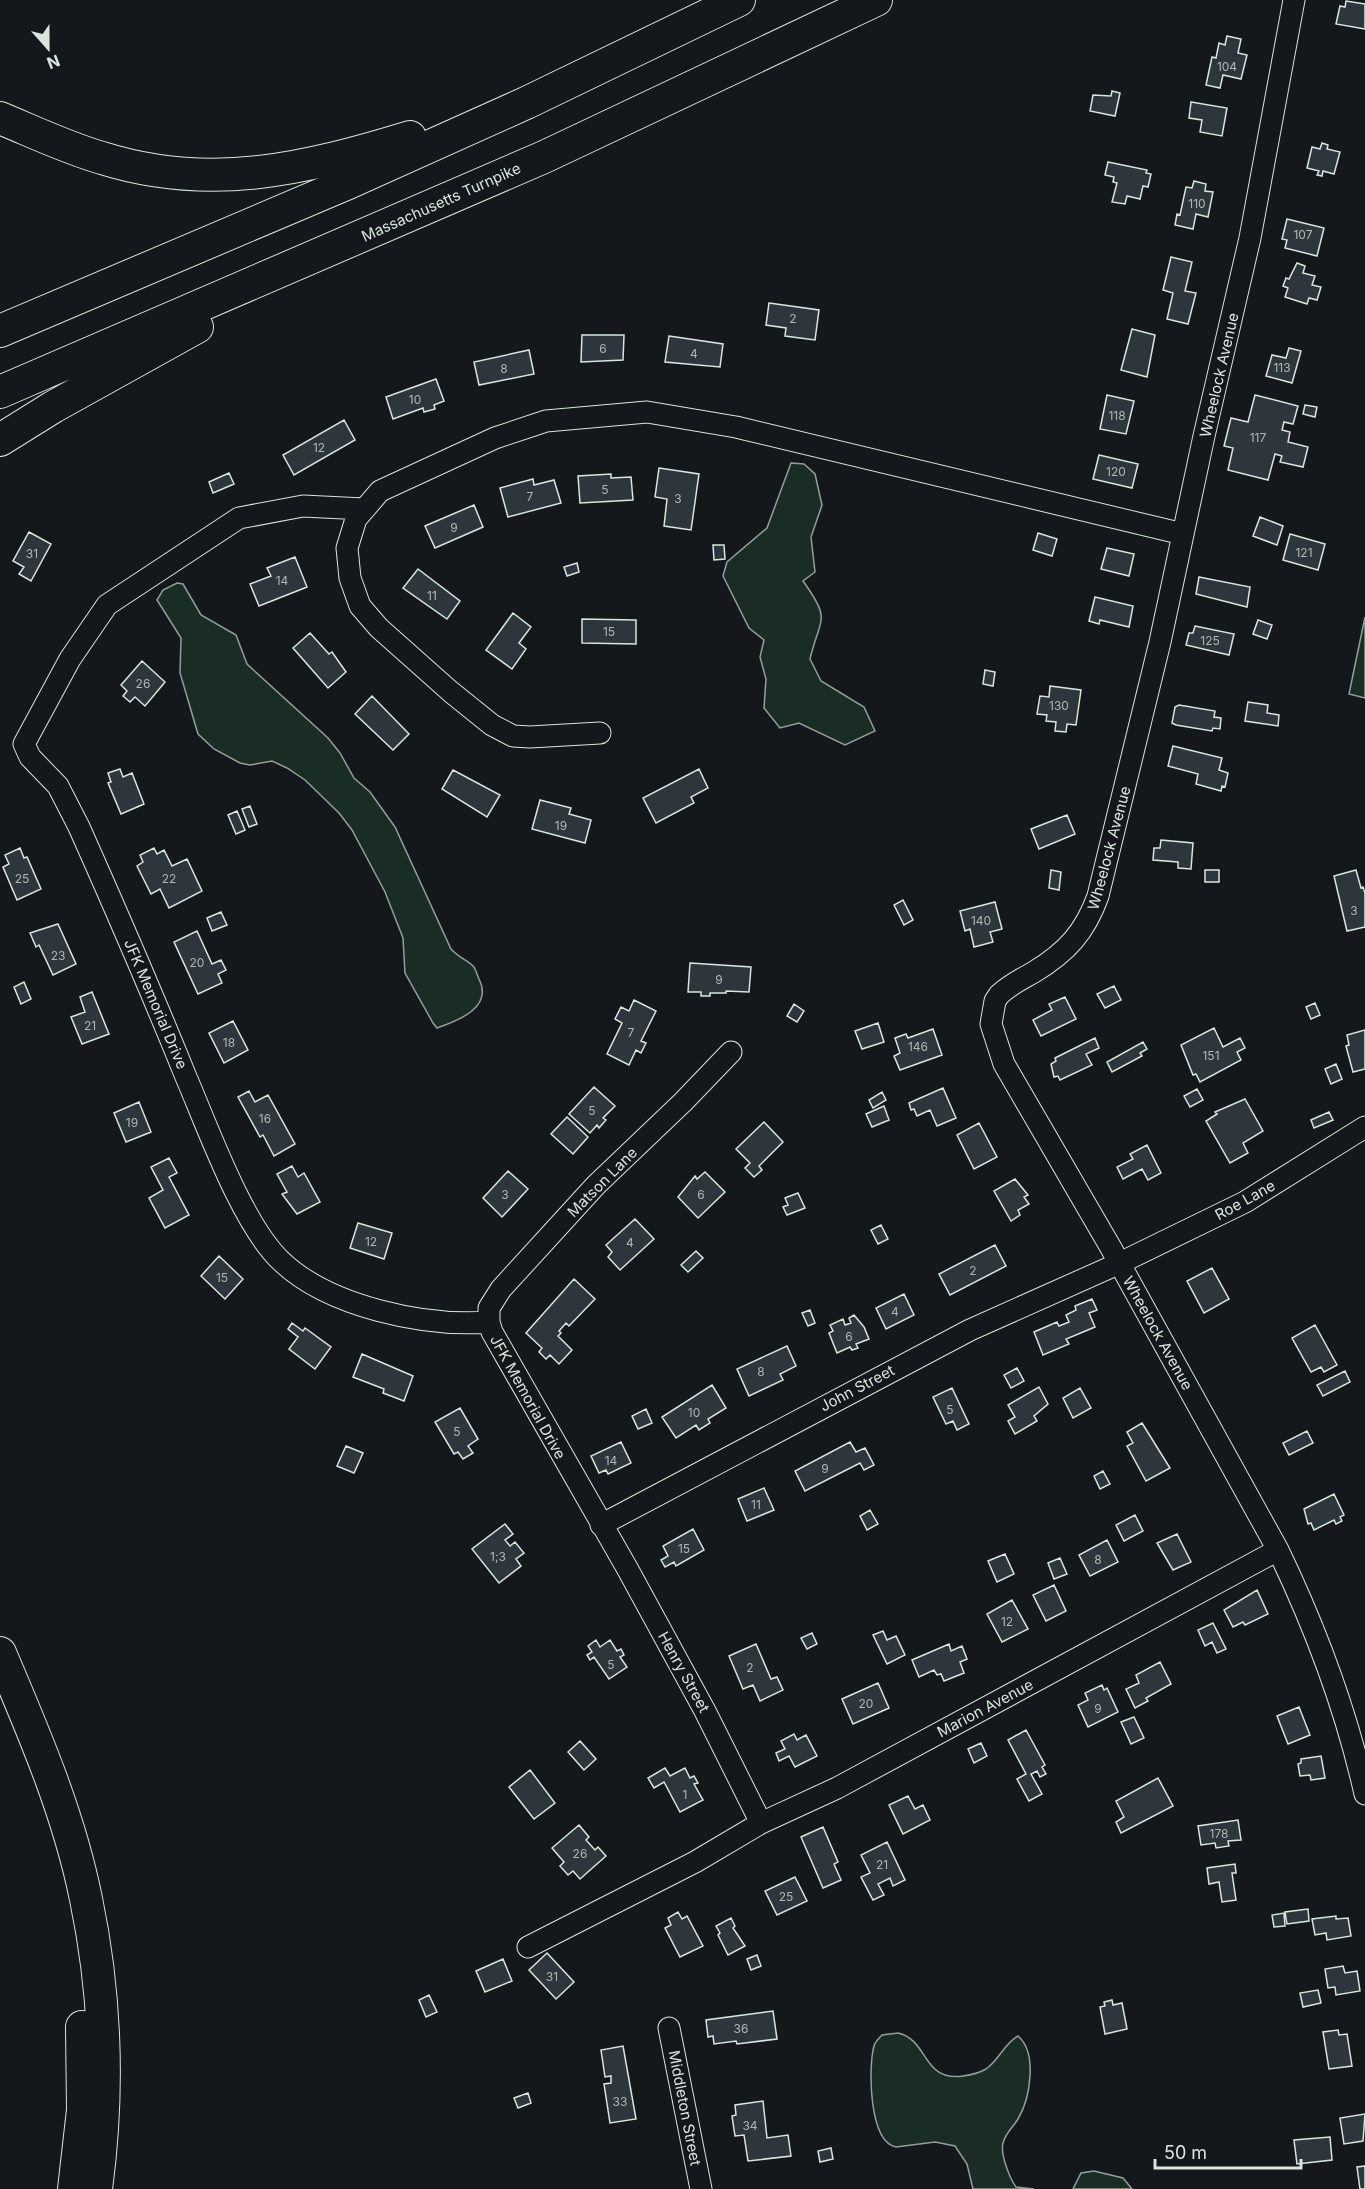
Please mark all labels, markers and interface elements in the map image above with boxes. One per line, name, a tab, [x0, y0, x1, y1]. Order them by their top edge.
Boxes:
north arrow	[18, 18, 78, 78]
text: N	[44, 50, 63, 74]
house number: 104	[1217, 59, 1237, 74]
street label: Massachusetts Turnpike	[358, 158, 524, 246]
house number: 110	[1188, 196, 1206, 211]
house number: 107	[1293, 227, 1313, 242]
house number: 2	[789, 311, 797, 326]
street label: Wheelock Avenue	[1195, 311, 1243, 439]
house number: 6	[599, 341, 607, 356]
house number: 4	[690, 346, 698, 361]
house number: 113	[1273, 360, 1291, 375]
house number: 8	[500, 361, 508, 376]
house number: 10	[409, 392, 421, 407]
house number: 118	[1108, 408, 1126, 423]
house number: 117	[1250, 430, 1266, 445]
house number: 12	[313, 440, 325, 455]
house number: 120	[1106, 464, 1126, 479]
house number: 5	[601, 482, 609, 497]
house number: 7	[527, 489, 534, 504]
house number: 3	[674, 491, 682, 506]
house number: 9	[450, 520, 458, 535]
house number: 121	[1295, 545, 1313, 560]
house number: 31	[26, 546, 38, 561]
house number: 14	[276, 573, 289, 588]
house number: 11	[427, 588, 437, 603]
house number: 15	[603, 624, 615, 639]
house number: 125	[1200, 633, 1220, 648]
house number: 26	[136, 676, 150, 691]
house number: 130	[1049, 698, 1069, 713]
street label: Wheelock Avenue	[1083, 784, 1135, 912]
house number: 19	[555, 818, 567, 833]
house number: 25	[15, 871, 29, 886]
house number: 22	[162, 871, 176, 886]
house number: 3	[1350, 903, 1358, 918]
house number: 140	[971, 913, 991, 928]
street label: JFK Memorial Drive	[120, 936, 192, 1072]
house number: 23	[51, 948, 65, 963]
house number: 20	[190, 955, 204, 970]
house number: 9	[715, 972, 723, 987]
house number: 21	[84, 1018, 96, 1033]
house number: 7	[628, 1025, 635, 1040]
house number: 18	[223, 1035, 235, 1050]
house number: 146	[908, 1039, 928, 1054]
house number: 151	[1202, 1048, 1220, 1063]
house number: 5	[588, 1103, 596, 1118]
house number: 16	[259, 1111, 271, 1126]
house number: 19	[126, 1115, 138, 1130]
street label: Matson Lane	[563, 1143, 641, 1221]
street label: Roe Lane	[1212, 1176, 1278, 1224]
house number: 3	[501, 1187, 509, 1202]
house number: 6	[697, 1187, 705, 1202]
house number: 12	[365, 1234, 377, 1249]
house number: 4	[626, 1235, 634, 1250]
house number: 2	[969, 1263, 977, 1278]
house number: 15	[216, 1270, 228, 1285]
street label: Wheelock Avenue	[1119, 1273, 1197, 1393]
house number: 4	[891, 1304, 899, 1319]
house number: 6	[845, 1329, 853, 1344]
street label: JFK Memorial Drive	[486, 1332, 570, 1462]
street label: John Street	[816, 1360, 898, 1416]
house number: 8	[757, 1364, 765, 1379]
house number: 5	[946, 1402, 954, 1417]
house number: 10	[688, 1405, 700, 1420]
house number: 5	[453, 1424, 461, 1439]
house number: 14	[605, 1453, 618, 1468]
house number: 9	[821, 1461, 829, 1476]
house number: 11	[751, 1497, 761, 1512]
house number: 15	[678, 1541, 690, 1556]
house number: 1;3	[490, 1549, 506, 1564]
house number: 8	[1094, 1552, 1102, 1567]
house number: 12	[1001, 1614, 1013, 1629]
street label: Henry Street	[654, 1628, 714, 1716]
house number: 5	[607, 1657, 615, 1672]
house number: 2	[746, 1660, 754, 1675]
street label: Marion Avenue	[934, 1675, 1036, 1741]
house number: 20	[859, 1696, 873, 1711]
house number: 9	[1094, 1701, 1102, 1716]
house number: 1	[683, 1787, 687, 1802]
house number: 178	[1210, 1826, 1228, 1841]
house number: 26	[573, 1846, 587, 1861]
house number: 21	[876, 1857, 888, 1872]
house number: 25	[779, 1889, 793, 1904]
house number: 31	[546, 1969, 558, 1984]
house number: 36	[734, 2021, 748, 2036]
street label: Middleton Street	[665, 2049, 706, 2167]
house number: 33	[613, 2094, 627, 2109]
house number: 34	[742, 2118, 758, 2133]
scale bar	[1155, 2132, 1300, 2170]
text: 50 m	[1164, 2142, 1207, 2163]

